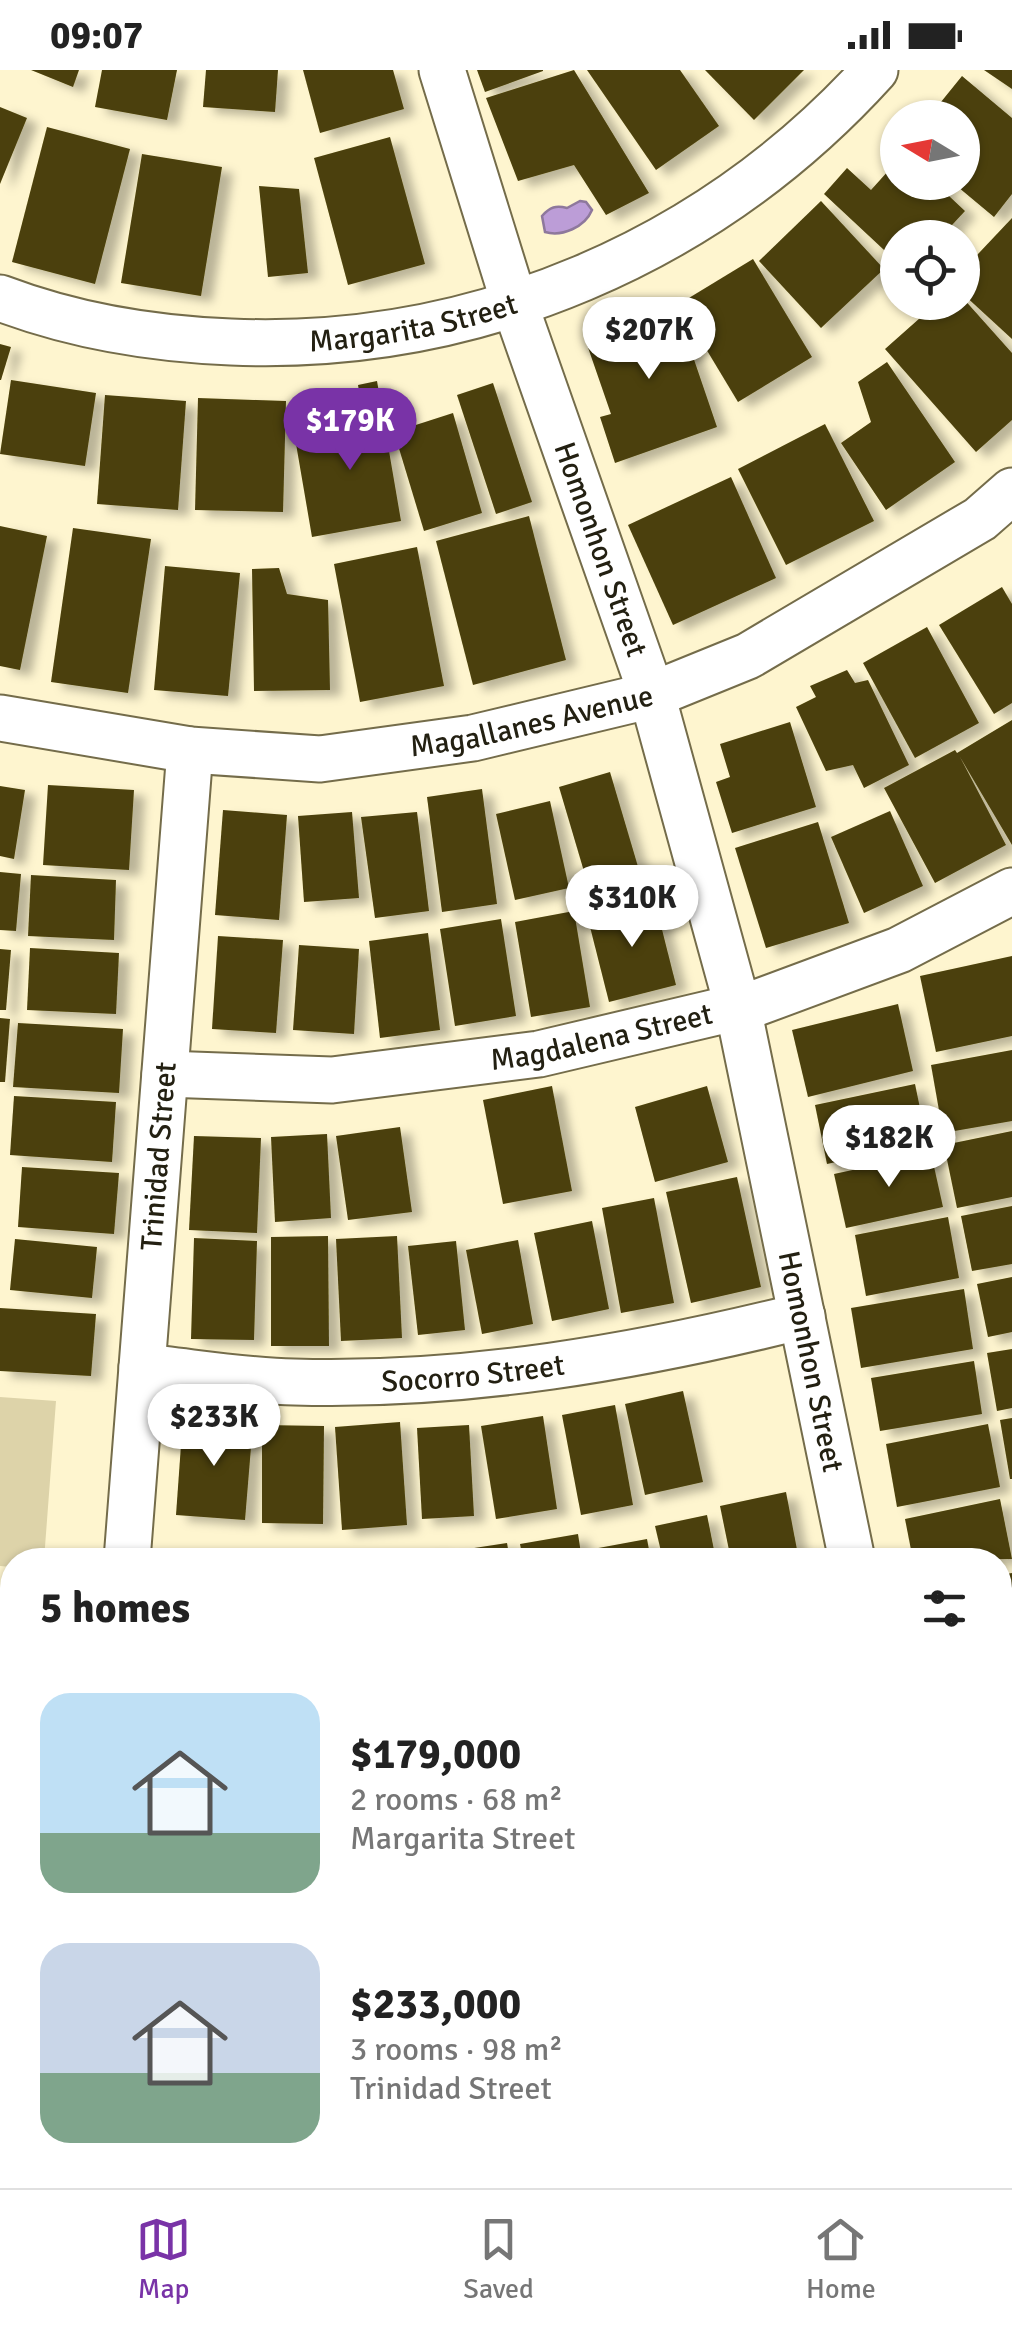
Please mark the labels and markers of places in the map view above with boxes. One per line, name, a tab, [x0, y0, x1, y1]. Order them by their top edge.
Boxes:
pin: $207K	[579, 297, 719, 382]
pin: $179K	[280, 388, 420, 473]
pin: $310K	[562, 865, 702, 950]
pin: $182K	[819, 1105, 959, 1190]
pin: $233K	[144, 1384, 284, 1469]

